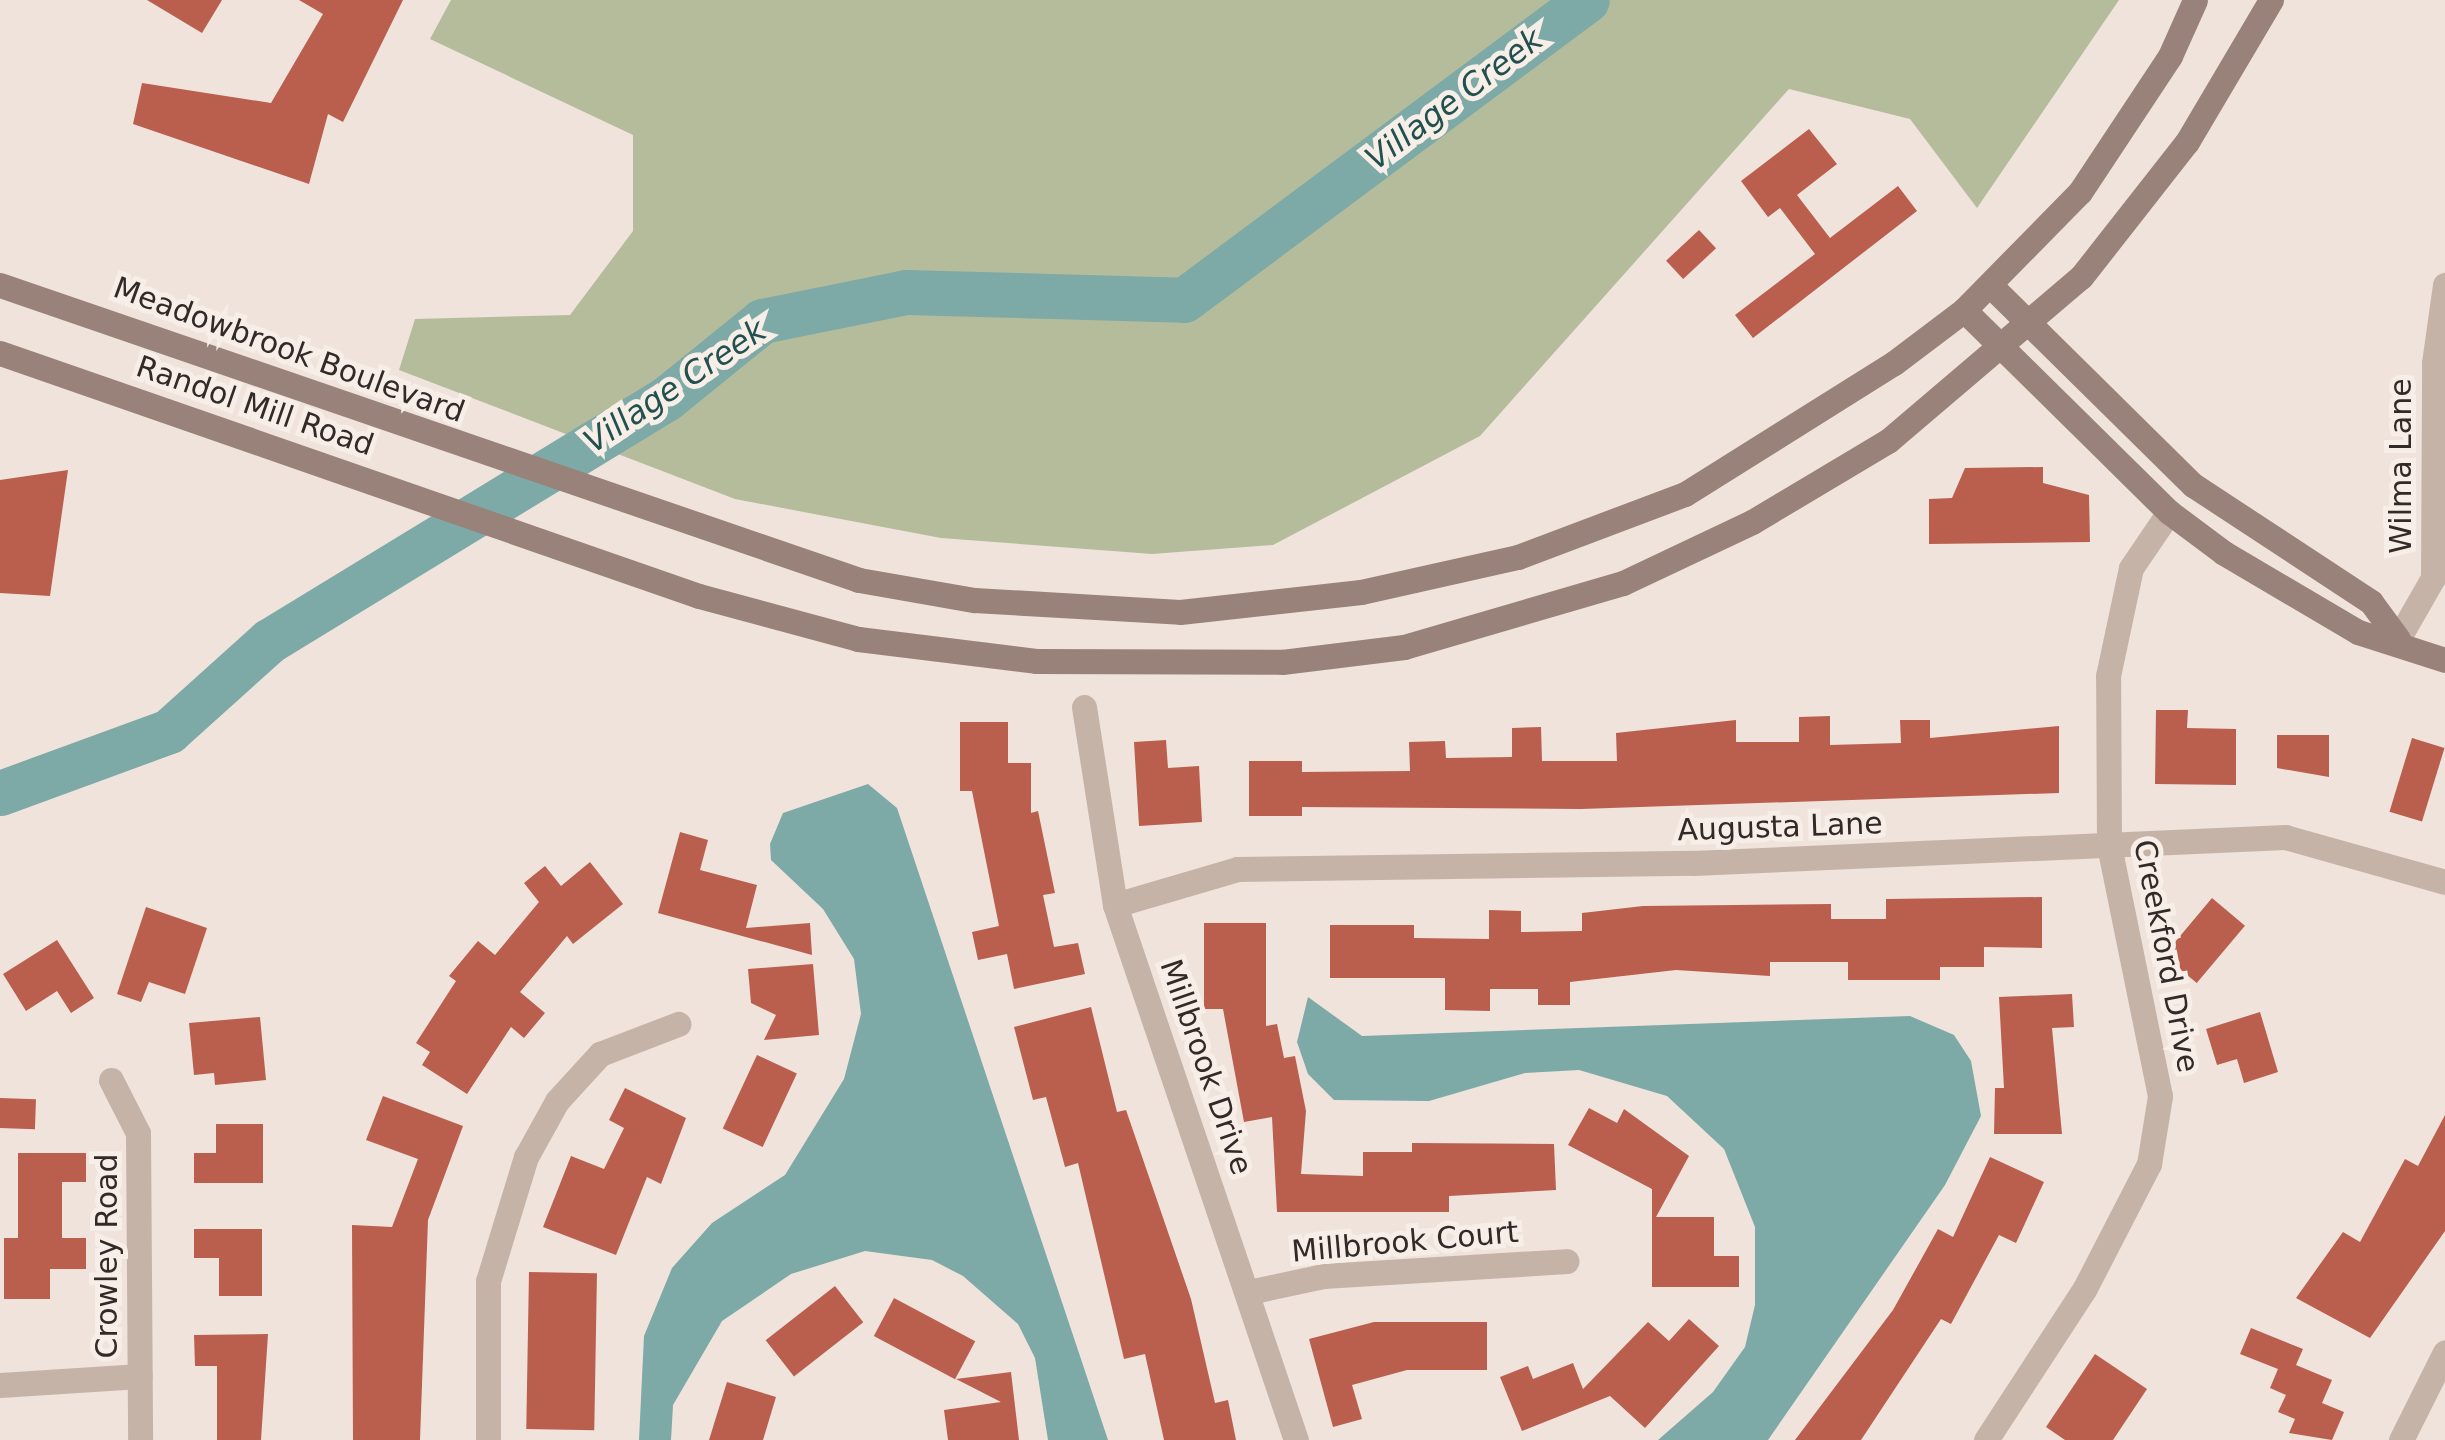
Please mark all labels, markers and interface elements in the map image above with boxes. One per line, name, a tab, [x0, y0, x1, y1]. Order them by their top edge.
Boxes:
water label: Village Creek	[1358, 20, 1550, 178]
street label: Meadowbrook Boulevard	[109, 270, 469, 430]
water label: Village Creek	[576, 311, 774, 461]
street label: Randol Mill Road	[132, 349, 378, 463]
street label: Wilma Lane	[2383, 378, 2419, 554]
street label: Augusta Lane	[1677, 805, 1883, 849]
street label: Creekford Drive	[2126, 837, 2206, 1075]
street label: Millbrook Drive	[1152, 955, 1260, 1179]
street label: Crowley Road	[89, 1154, 125, 1358]
street label: Millbrook Court	[1290, 1214, 1520, 1270]

